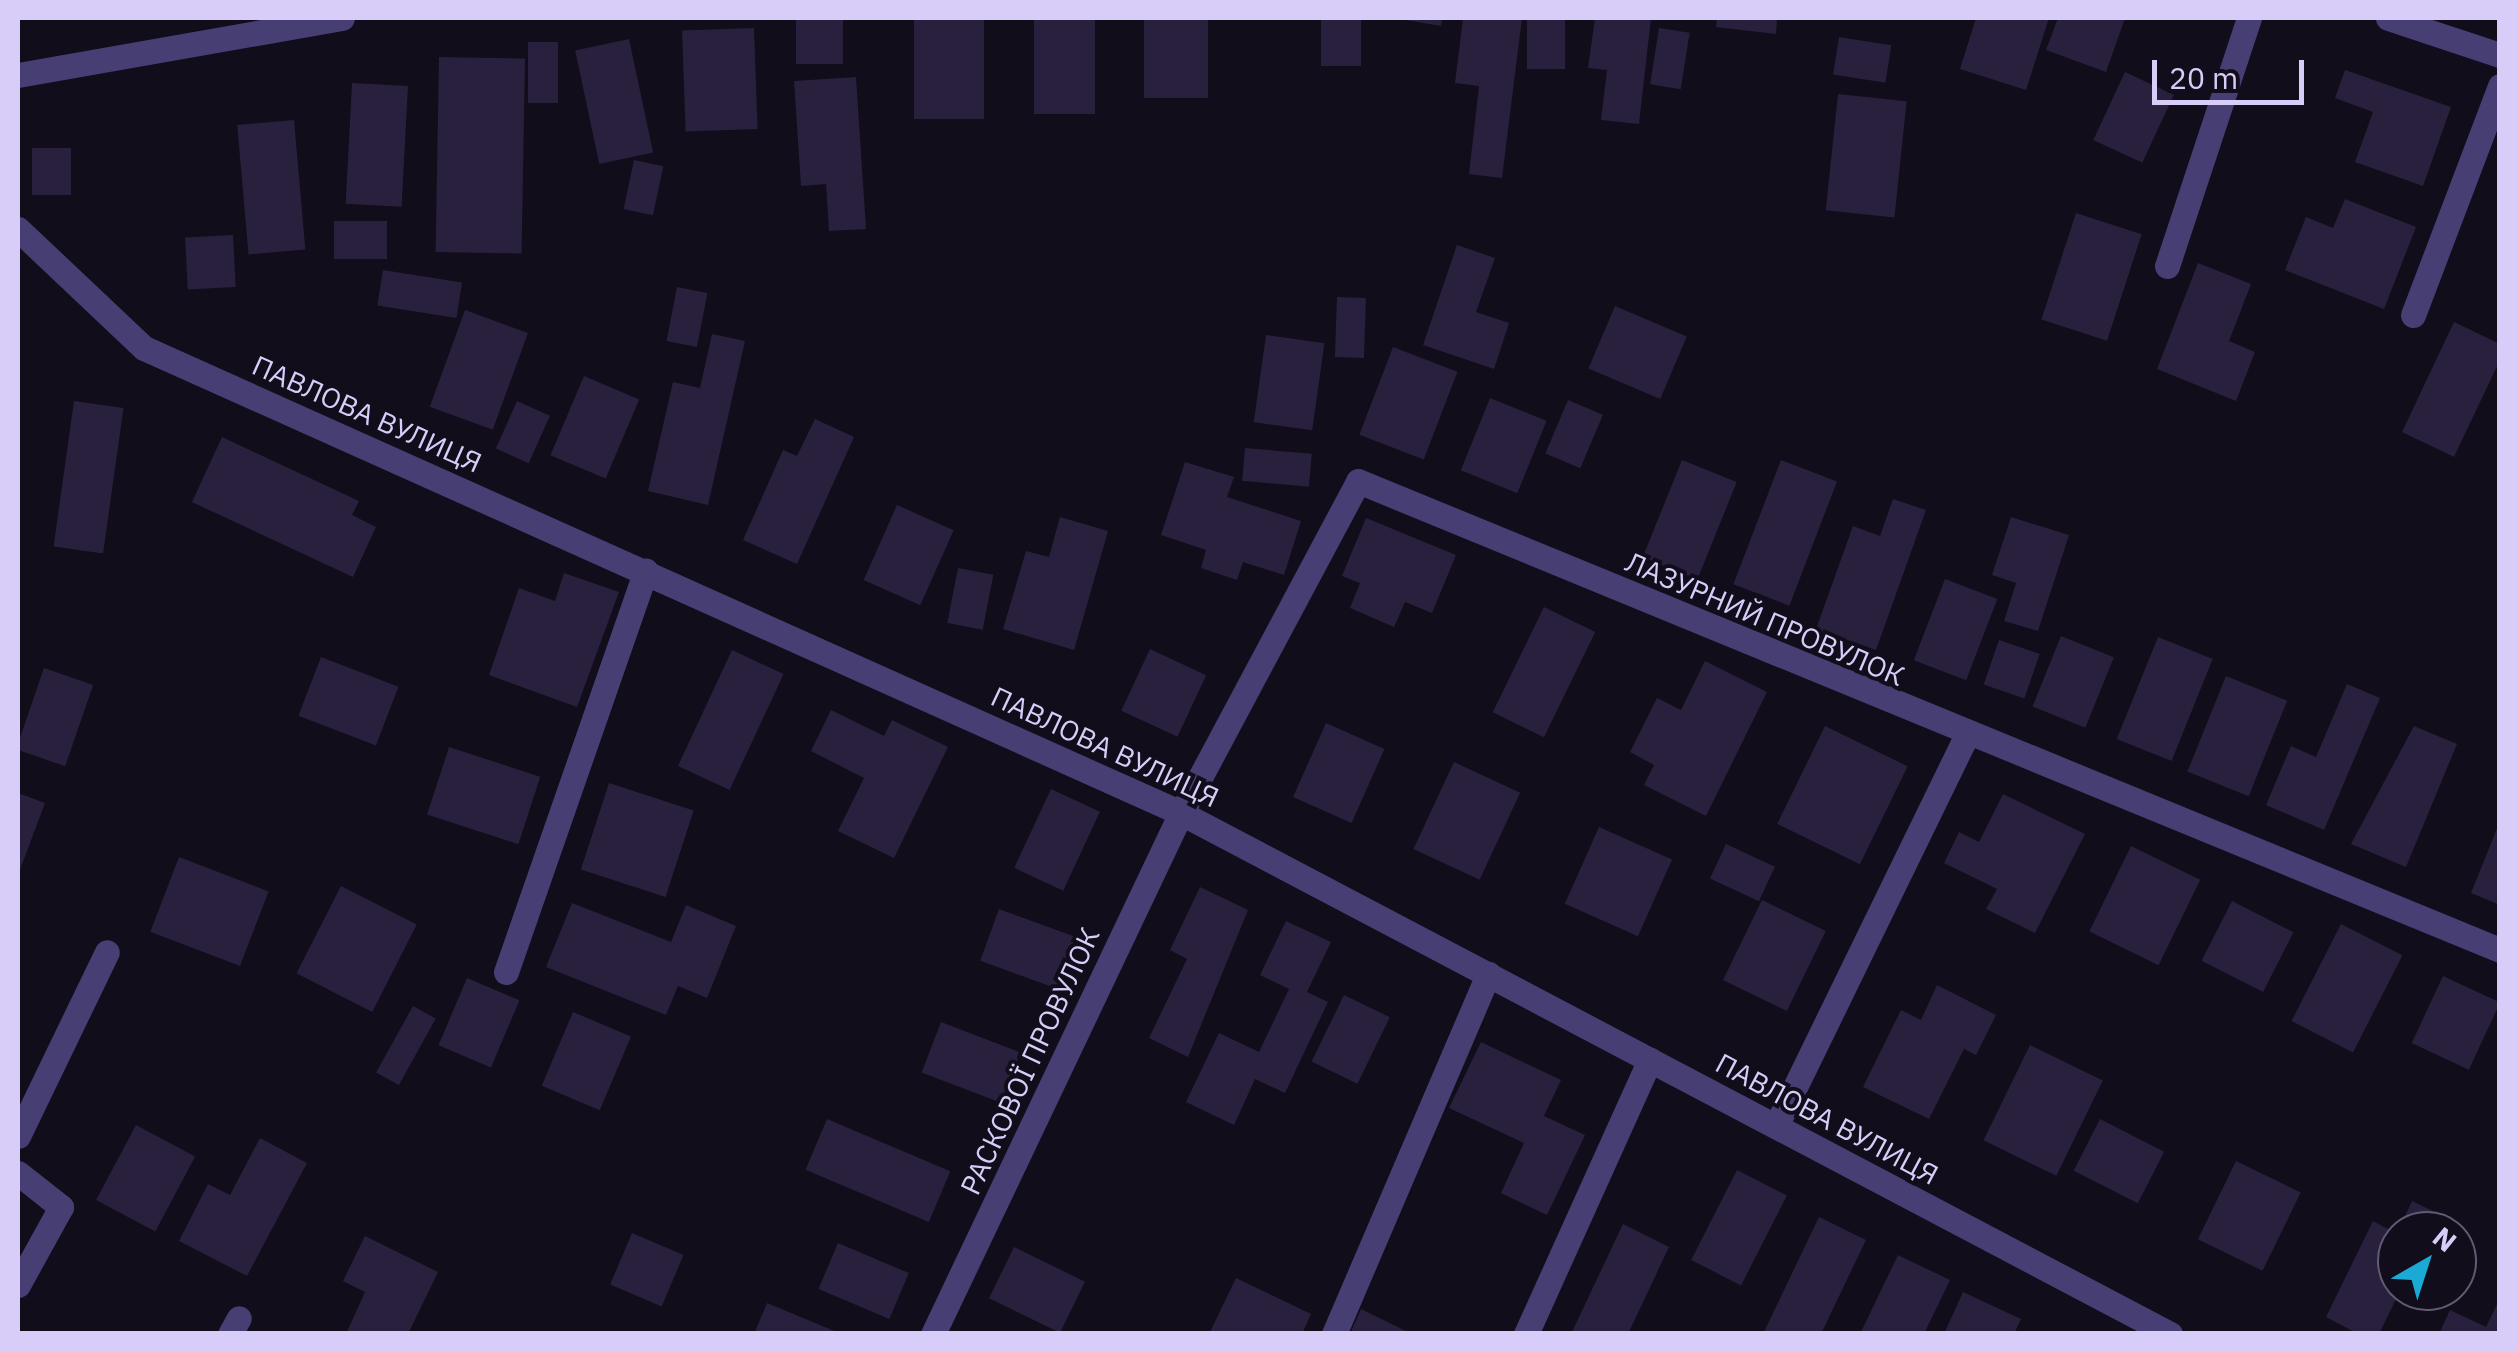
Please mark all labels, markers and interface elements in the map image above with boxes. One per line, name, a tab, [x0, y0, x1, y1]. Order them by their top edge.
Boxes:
scale bar	[2157, 40, 2310, 102]
text: 20 m	[2169, 58, 2238, 97]
street label: ПАВЛОВА ВУЛИЦЯ	[247, 348, 487, 480]
street label: ЛАЗУРНИЙ ПРОВУЛОК	[1621, 545, 1909, 693]
street label: ПАВЛОВА ВУЛИЦЯ	[986, 680, 1224, 814]
street label: РАСКОВОЇ ПРОВУЛОК	[953, 922, 1107, 1200]
street label: ПАВЛОВА ВУЛИЦЯ	[1710, 1046, 1944, 1192]
north arrow	[2377, 1211, 2477, 1311]
text: N	[2425, 1218, 2464, 1260]

